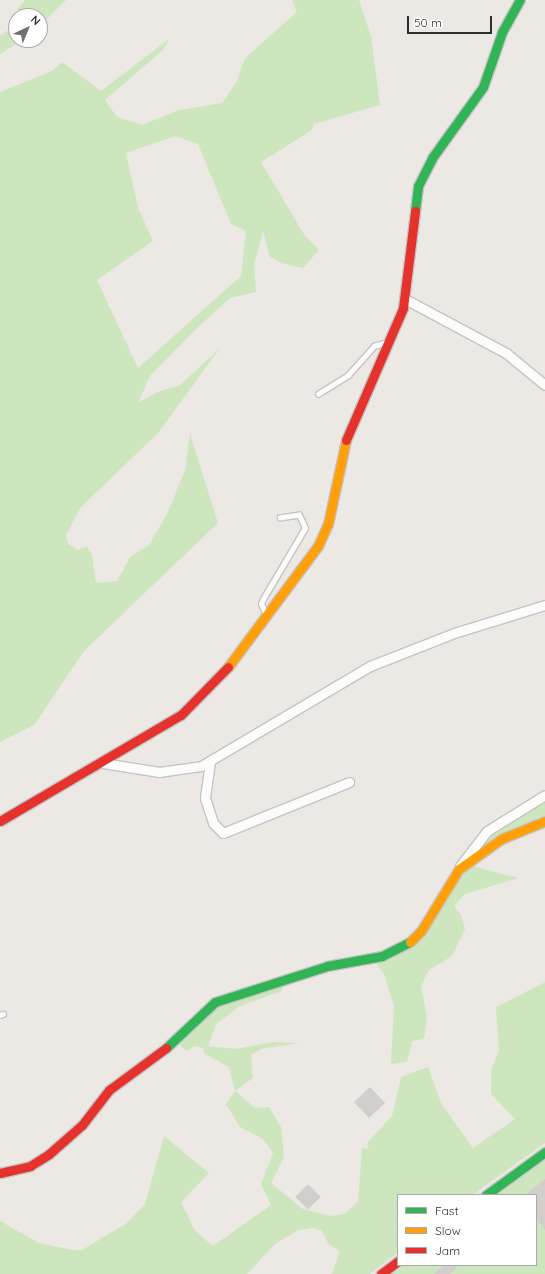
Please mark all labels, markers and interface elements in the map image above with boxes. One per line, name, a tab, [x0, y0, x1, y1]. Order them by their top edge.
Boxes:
north arrow	[8, 8, 48, 48]
scale bar	[409, 8, 494, 34]
text: N	[28, 12, 43, 28]
text: 50 m	[414, 15, 442, 30]
legend	[397, 1194, 537, 1266]
text: Fast	[435, 1203, 459, 1218]
text: Slow	[435, 1223, 461, 1238]
text: Jam	[435, 1243, 460, 1258]

